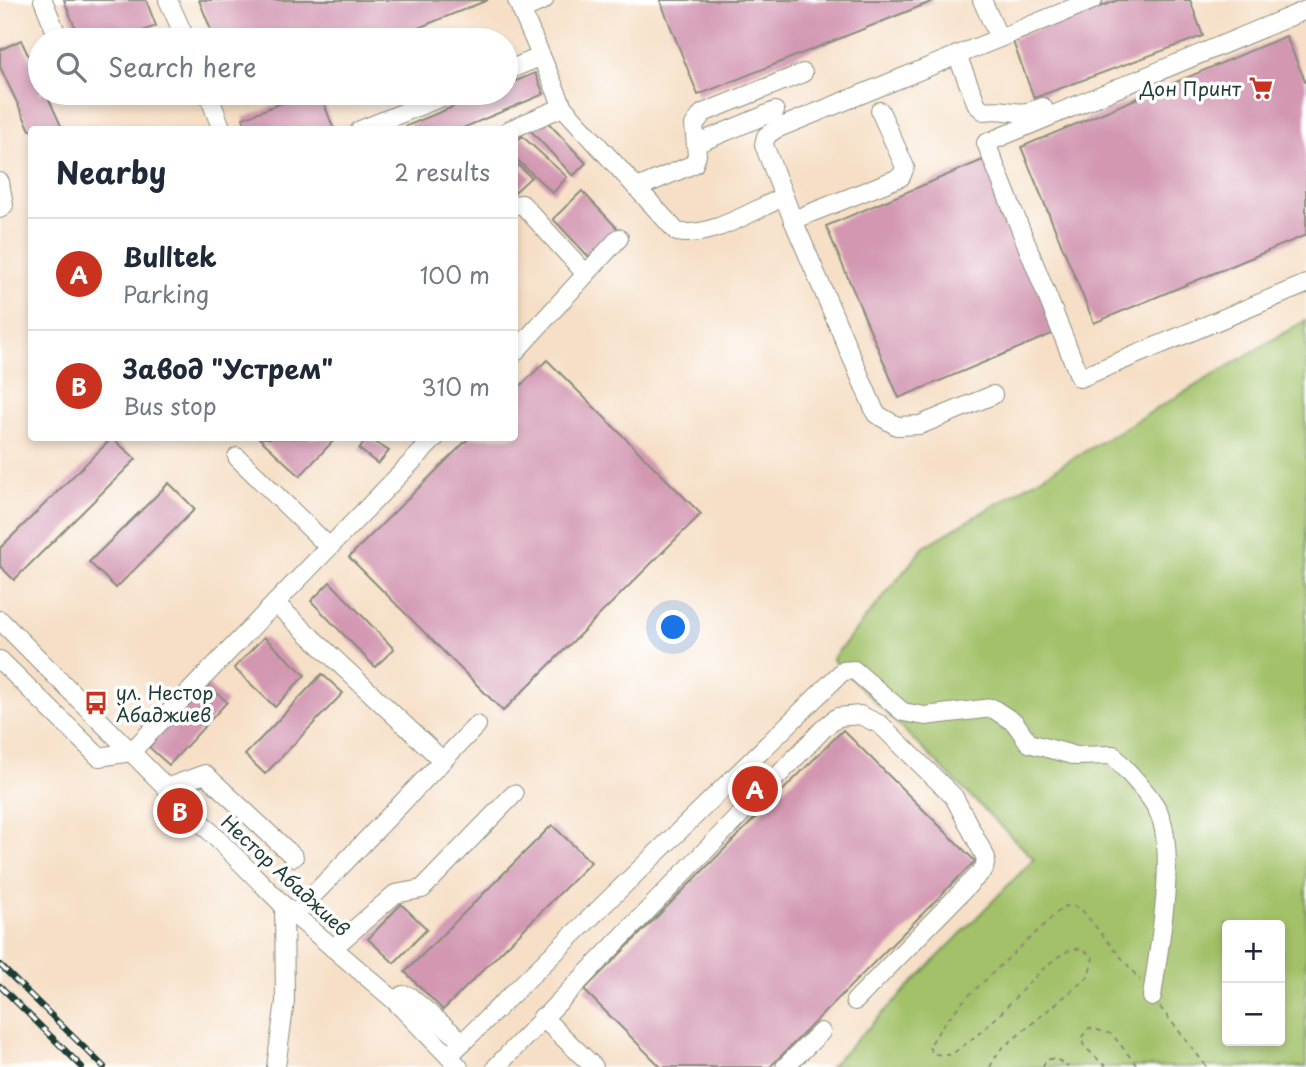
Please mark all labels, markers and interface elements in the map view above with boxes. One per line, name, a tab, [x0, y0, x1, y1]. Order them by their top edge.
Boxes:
search box	[28, 28, 518, 105]
text: Search here	[108, 47, 257, 86]
icon: search	[52, 48, 90, 86]
place label: Дон Принт	[1139, 74, 1242, 102]
supermarket icon: Дон Принт	[1247, 74, 1275, 102]
text: Nearby	[56, 149, 166, 194]
text: 2 results	[394, 154, 490, 189]
text: Bulltek	[123, 237, 217, 276]
text: A	[70, 257, 88, 292]
text: 100 m	[420, 257, 490, 292]
text: Parking	[123, 276, 209, 311]
text: Завод "Устрем"	[123, 349, 333, 388]
text: B	[71, 369, 87, 404]
text: 310 m	[421, 369, 490, 404]
text: Bus stop	[123, 388, 217, 423]
your location	[656, 610, 690, 644]
place label: ул. Нестор Абаджиев	[116, 678, 213, 728]
bus stop icon: ул. Нестор Абаджиев	[82, 689, 110, 717]
pin: A	[732, 763, 778, 815]
pin: B	[157, 785, 203, 837]
street label: Нестор Абаджиев	[215, 808, 357, 942]
map controls	[1222, 920, 1285, 1046]
button: +	[1222, 920, 1285, 983]
button: −	[1222, 983, 1285, 1046]

